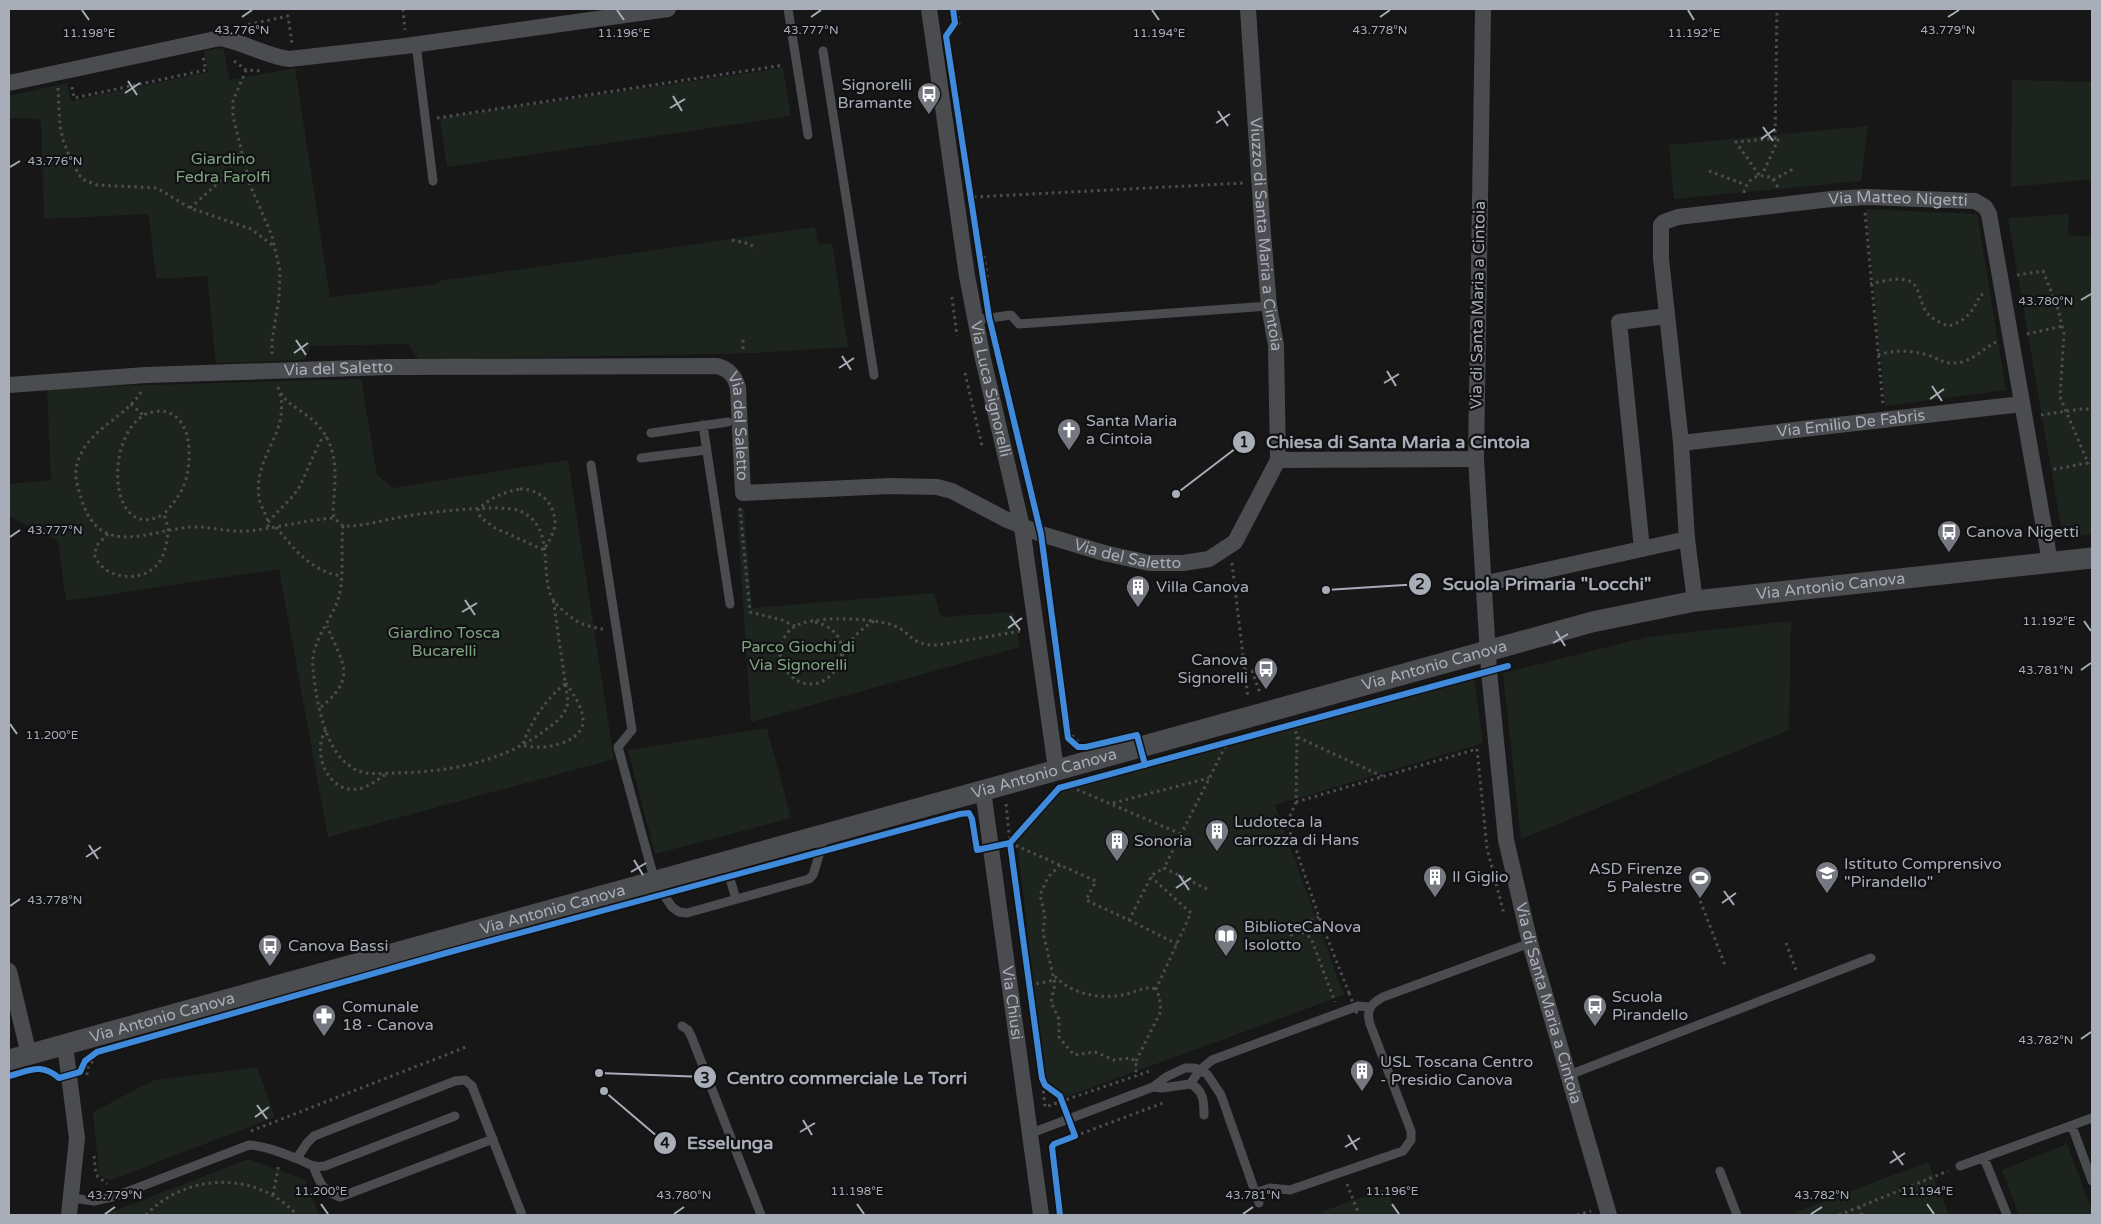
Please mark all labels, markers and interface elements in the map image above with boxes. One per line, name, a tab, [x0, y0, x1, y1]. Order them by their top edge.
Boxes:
text: 43.776°N	[215, 23, 269, 37]
text: 43.777°N	[783, 23, 839, 37]
text: 43.778°N	[1353, 23, 1407, 37]
text: 43.779°N	[1921, 23, 1975, 37]
text: 11.198°E	[63, 26, 116, 40]
text: 11.196°E	[598, 26, 651, 40]
text: 11.194°E	[1133, 26, 1186, 40]
text: 11.192°E	[1668, 26, 1721, 40]
place label: Signorelli Bramante	[838, 75, 912, 113]
bus stop icon: Signorelli Bramante	[916, 81, 942, 115]
street label: Viuzzo di Santa Maria a Cintoia	[1245, 117, 1286, 351]
park label: Giardino Fedra Farolfi	[176, 149, 270, 187]
text: 43.776°N	[28, 154, 82, 168]
street label: Via Matteo Nigetti	[1828, 187, 1968, 211]
street label: Via di Santa Maria a Cintoia	[1466, 201, 1490, 409]
text: 43.780°N	[2019, 294, 2073, 308]
street label: Via Luca Signorelli	[966, 319, 1015, 459]
street label: Via del Saletto	[284, 357, 393, 380]
street label: Via del Saletto	[723, 368, 752, 481]
street label: Via Emilio De Fabris	[1776, 405, 1926, 442]
place label: Santa Maria a Cintoia	[1086, 411, 1177, 449]
church icon: Santa Maria a Cintoia	[1056, 417, 1082, 451]
callout: Chiesa di Santa Maria a Cintoia	[1231, 425, 1541, 458]
text: Chiesa di Santa Maria a Cintoia	[1266, 431, 1530, 453]
text: 1	[1239, 433, 1249, 451]
bus stop icon: Canova Nigetti	[1936, 519, 1962, 553]
place label: Canova Nigetti	[1966, 522, 2079, 542]
text: 43.777°N	[27, 523, 83, 537]
street label: Via del Saletto	[1072, 535, 1181, 573]
callout: Scuola Primaria "Locchi"	[1407, 567, 1661, 600]
street label: Via Antonio Canova	[1755, 568, 1906, 604]
text: Scuola Primaria "Locchi"	[1443, 573, 1651, 595]
building icon: Villa Canova	[1125, 574, 1151, 608]
text: 2	[1415, 575, 1425, 593]
place label: Villa Canova	[1156, 577, 1249, 597]
text: 11.192°E	[2023, 614, 2076, 628]
park label: Giardino Tosca Bucarelli	[388, 623, 500, 661]
street label: Via Antonio Canova	[1360, 636, 1509, 695]
park label: Parco Giochi di Via Signorelli	[741, 637, 855, 675]
place label: Canova Signorelli	[1178, 650, 1248, 688]
bus stop icon: Canova Signorelli	[1253, 656, 1279, 690]
text: 43.781°N	[2019, 663, 2073, 677]
text: 11.200°E	[26, 728, 79, 742]
street label: Via Antonio Canova	[969, 744, 1119, 803]
place label: Ludoteca la carrozza di Hans	[1234, 812, 1359, 850]
building icon: Ludoteca la carrozza di Hans	[1204, 818, 1230, 852]
building icon: Sonoria	[1104, 828, 1130, 862]
place label: Sonoria	[1134, 831, 1192, 851]
place label: Istituto Comprensivo "Pirandello"	[1844, 854, 2002, 892]
place label: ASD Firenze 5 Palestre	[1589, 859, 1682, 897]
school or university icon: Istituto Comprensivo "Pirandello"	[1814, 860, 1840, 894]
building icon: Il Giglio	[1422, 864, 1448, 898]
sports icon: ASD Firenze 5 Palestre	[1687, 865, 1713, 899]
place label: Il Giglio	[1452, 867, 1508, 887]
street label: Via Antonio Canova	[478, 880, 627, 939]
text: 43.778°N	[28, 893, 82, 907]
street label: Via di Santa Maria a Cintoia	[1511, 901, 1586, 1106]
place label: BiblioteCaNova Isolotto	[1244, 917, 1361, 955]
library icon: BiblioteCaNova Isolotto	[1213, 923, 1239, 957]
bus stop icon: Canova Bassi	[257, 933, 283, 967]
place label: Canova Bassi	[288, 936, 388, 956]
street label: Via Chiusi	[997, 965, 1027, 1041]
place label: Scuola Pirandello	[1612, 987, 1688, 1025]
street label: Via Antonio Canova	[87, 988, 237, 1047]
bus stop icon: Scuola Pirandello	[1582, 993, 1608, 1027]
place label: Comunale 18 - Canova	[342, 997, 434, 1035]
pharmacy icon: Comunale 18 - Canova	[311, 1003, 337, 1037]
text: 43.782°N	[2019, 1033, 2073, 1047]
place label: USL Toscana Centro - Presidio Canova	[1380, 1052, 1533, 1090]
building icon: USL Toscana Centro - Presidio Canova	[1349, 1058, 1375, 1092]
callout: Centro commerciale Le Torri	[692, 1061, 978, 1094]
text: Centro commerciale Le Torri	[727, 1067, 967, 1089]
text: 3	[700, 1069, 710, 1087]
callout: Esselunga	[652, 1126, 784, 1159]
text: Esselunga	[687, 1132, 773, 1154]
text: 4	[660, 1134, 670, 1152]
text: 11.200°E	[295, 1184, 348, 1198]
text: 11.198°E	[831, 1184, 884, 1198]
text: 11.196°E	[1366, 1184, 1419, 1198]
text: 11.194°E	[1901, 1184, 1954, 1198]
text: 43.779°N	[88, 1188, 142, 1202]
text: 43.780°N	[657, 1188, 711, 1202]
text: 43.781°N	[1226, 1188, 1280, 1202]
text: 43.782°N	[1795, 1188, 1849, 1202]

